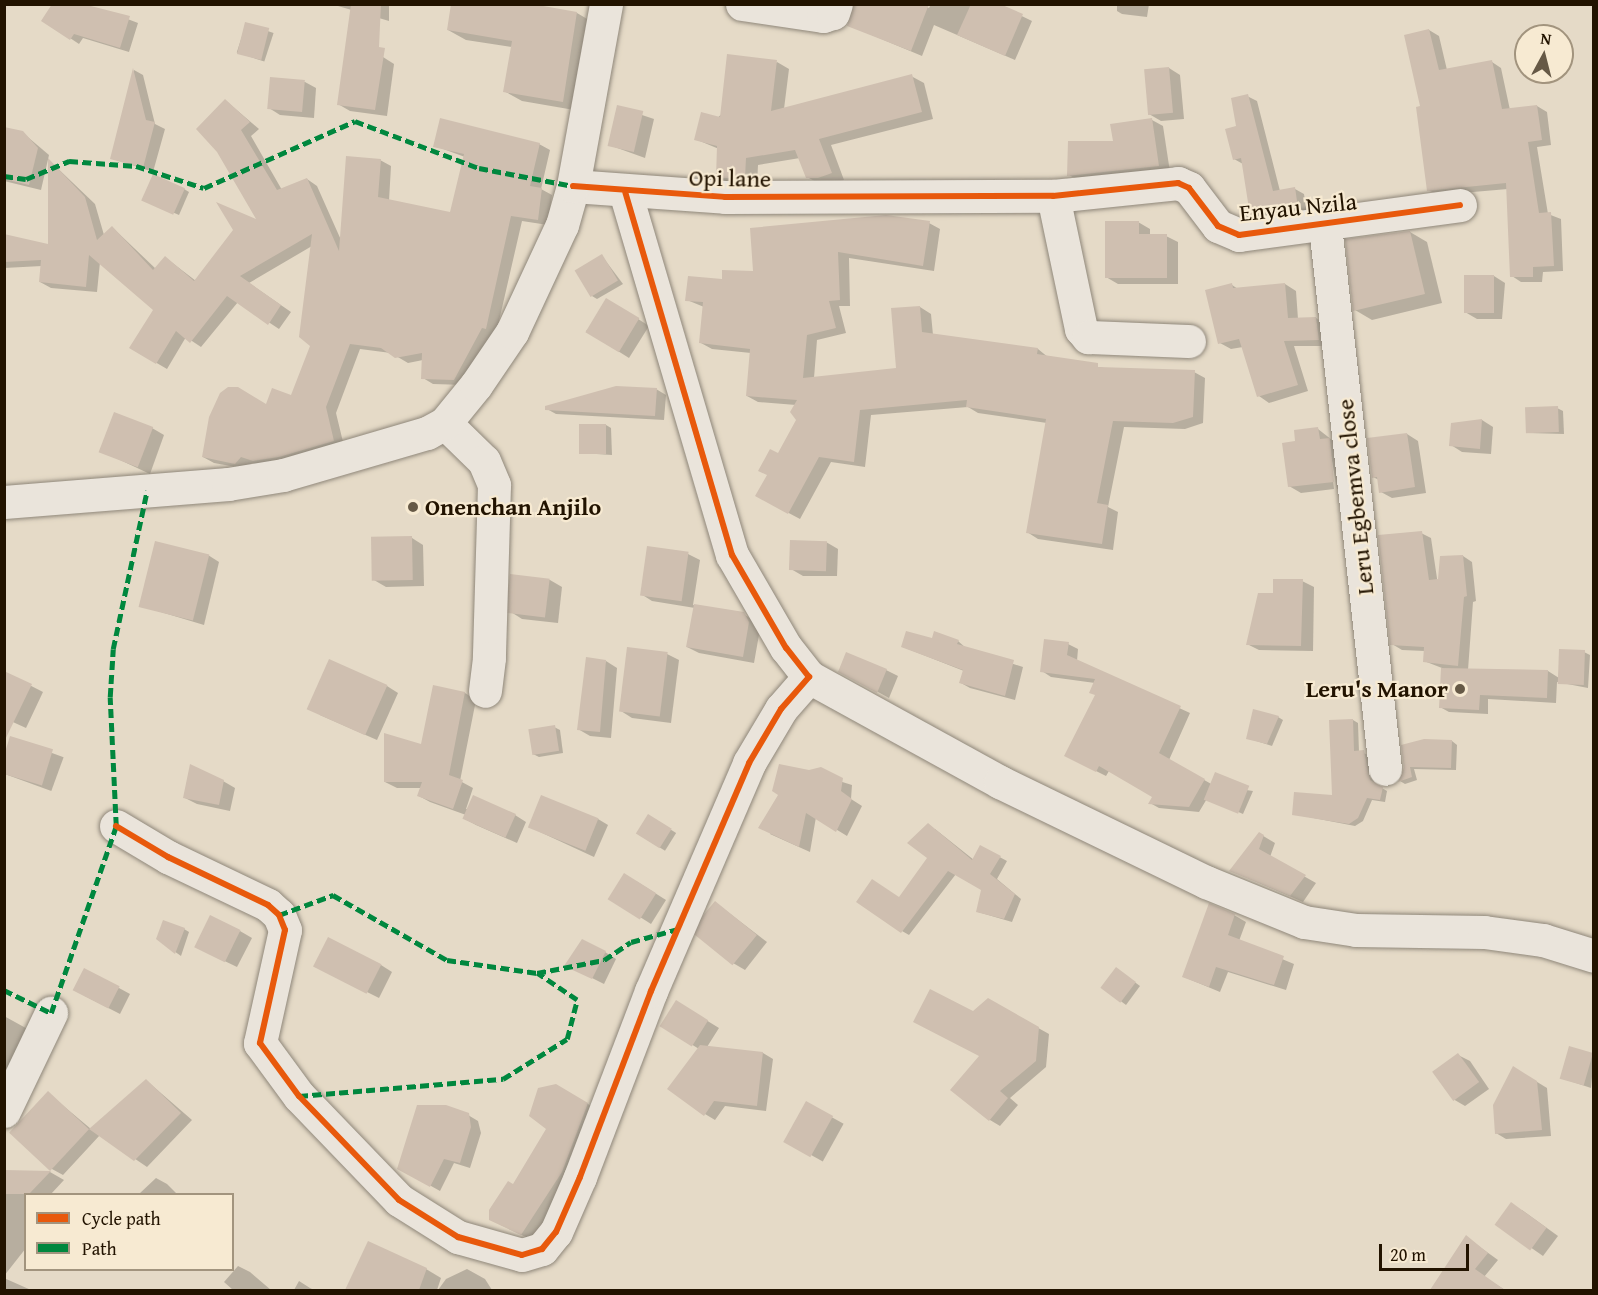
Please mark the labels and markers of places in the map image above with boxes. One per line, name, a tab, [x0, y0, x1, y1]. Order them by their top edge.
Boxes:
place label: Onenchan Anjilo	[425, 493, 601, 521]
marker: Onenchan Anjilo	[406, 500, 420, 514]
place label: Leru's Manor	[1306, 675, 1448, 703]
marker: Leru's Manor	[1453, 682, 1467, 696]

